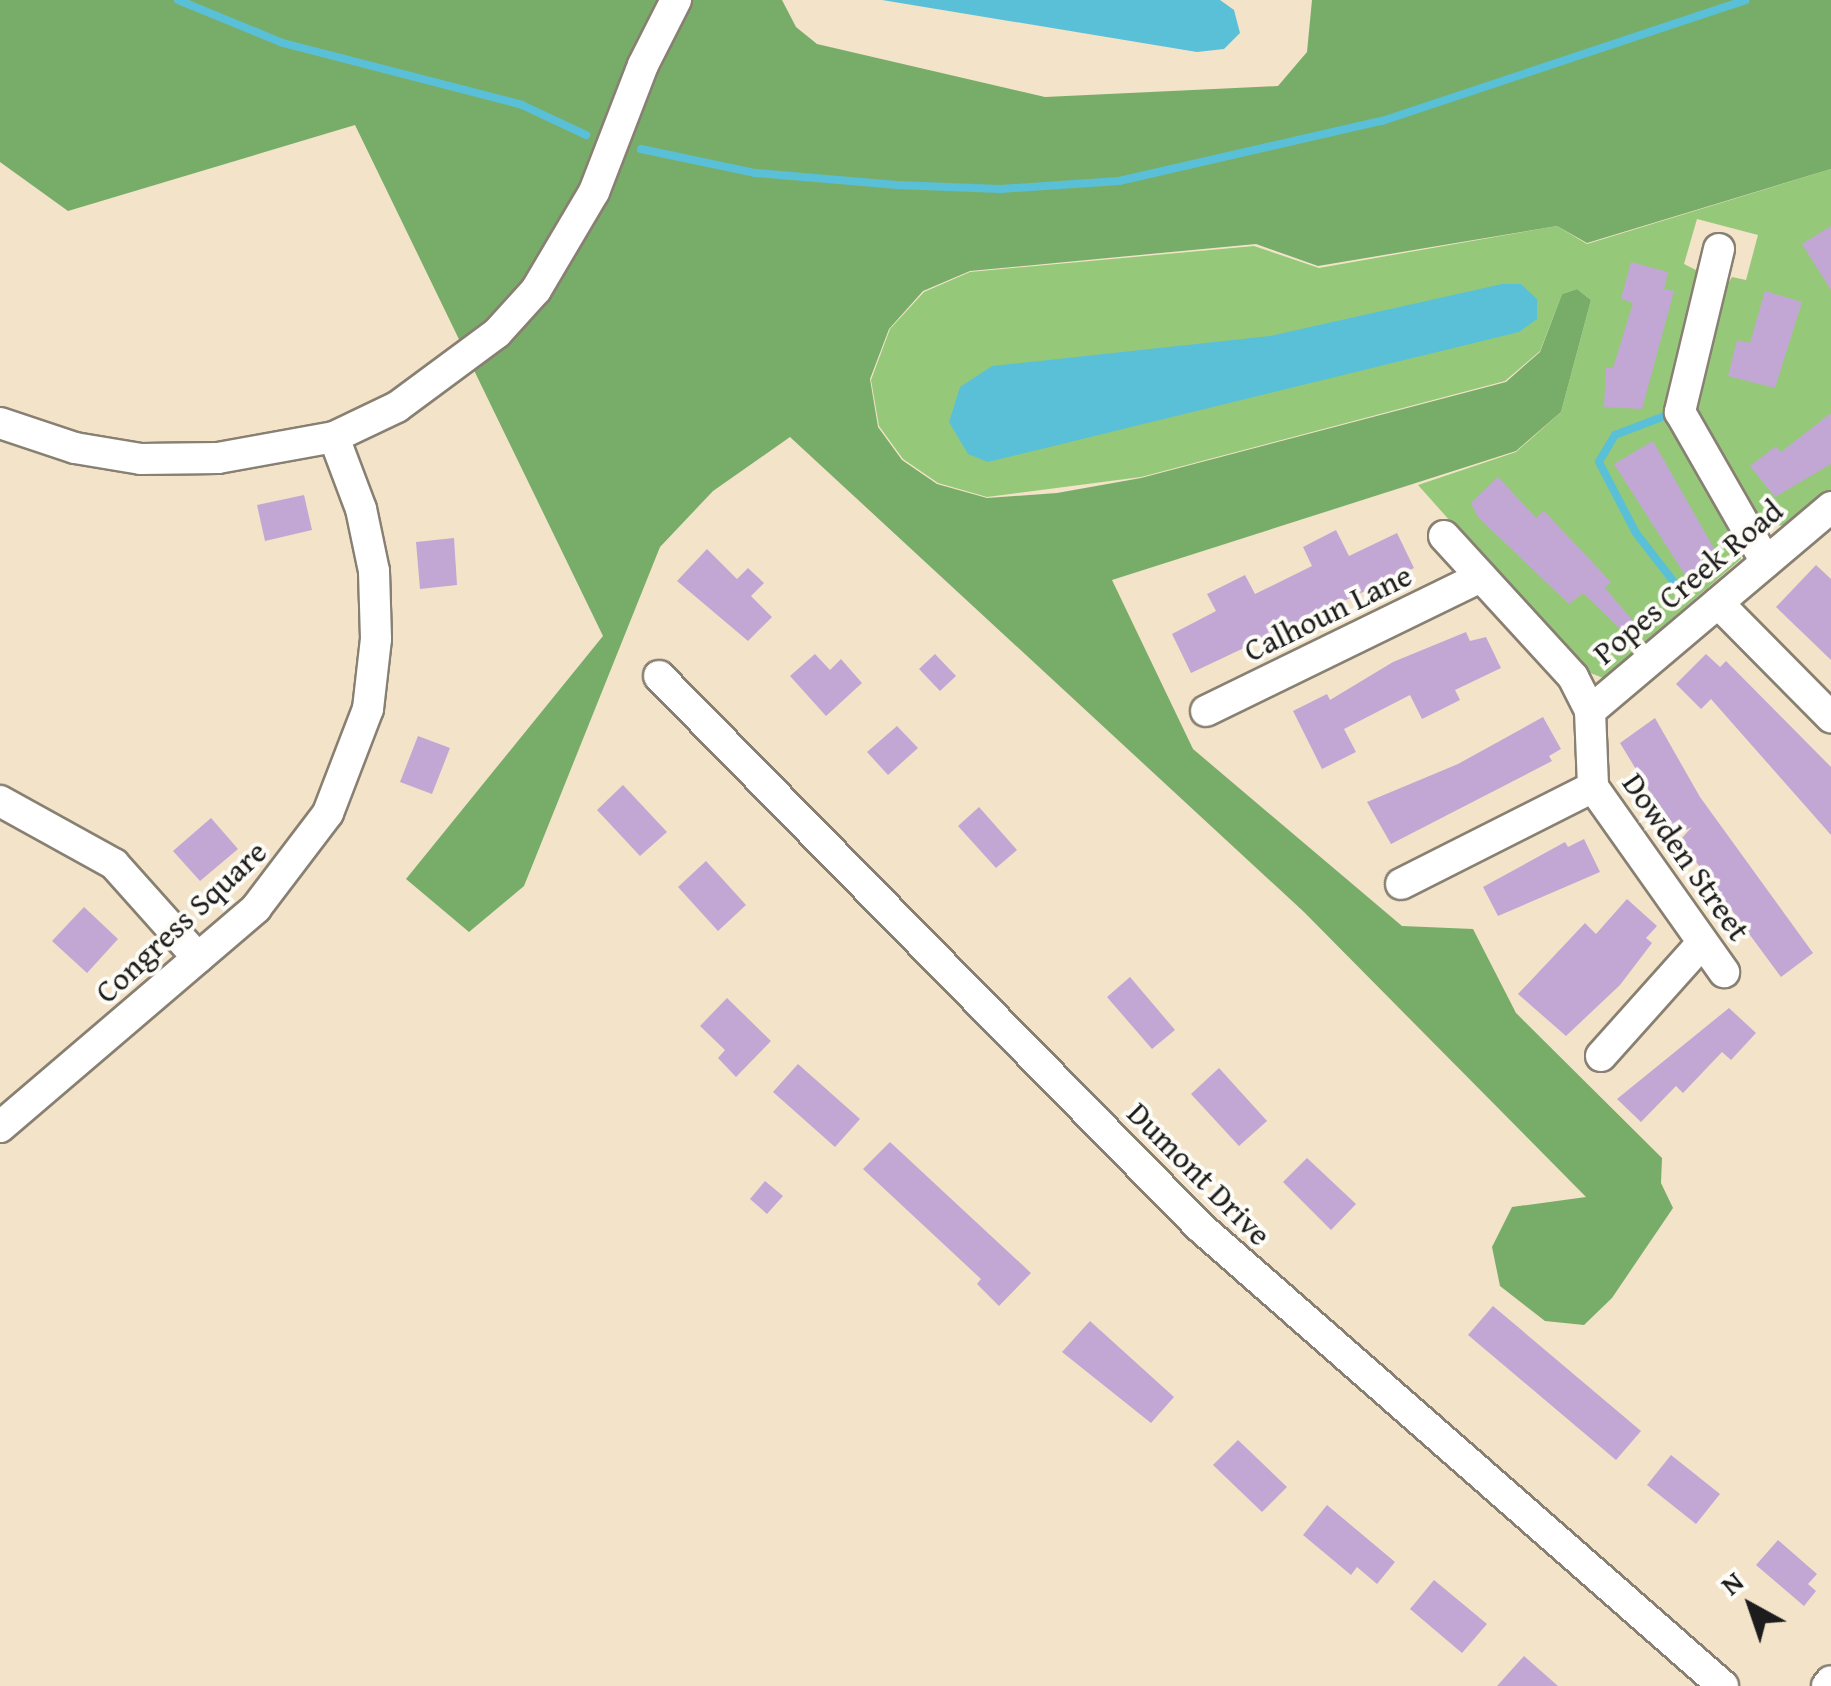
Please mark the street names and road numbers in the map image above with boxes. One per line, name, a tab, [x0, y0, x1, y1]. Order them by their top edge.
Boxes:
street label: Popes Creek Road	[1585, 491, 1791, 673]
street label: Calhoun Lane	[1238, 556, 1418, 670]
street label: Dowden Street	[1614, 766, 1758, 948]
street label: Congress Square	[87, 833, 275, 1011]
street label: Dumont Drive	[1119, 1094, 1279, 1254]

